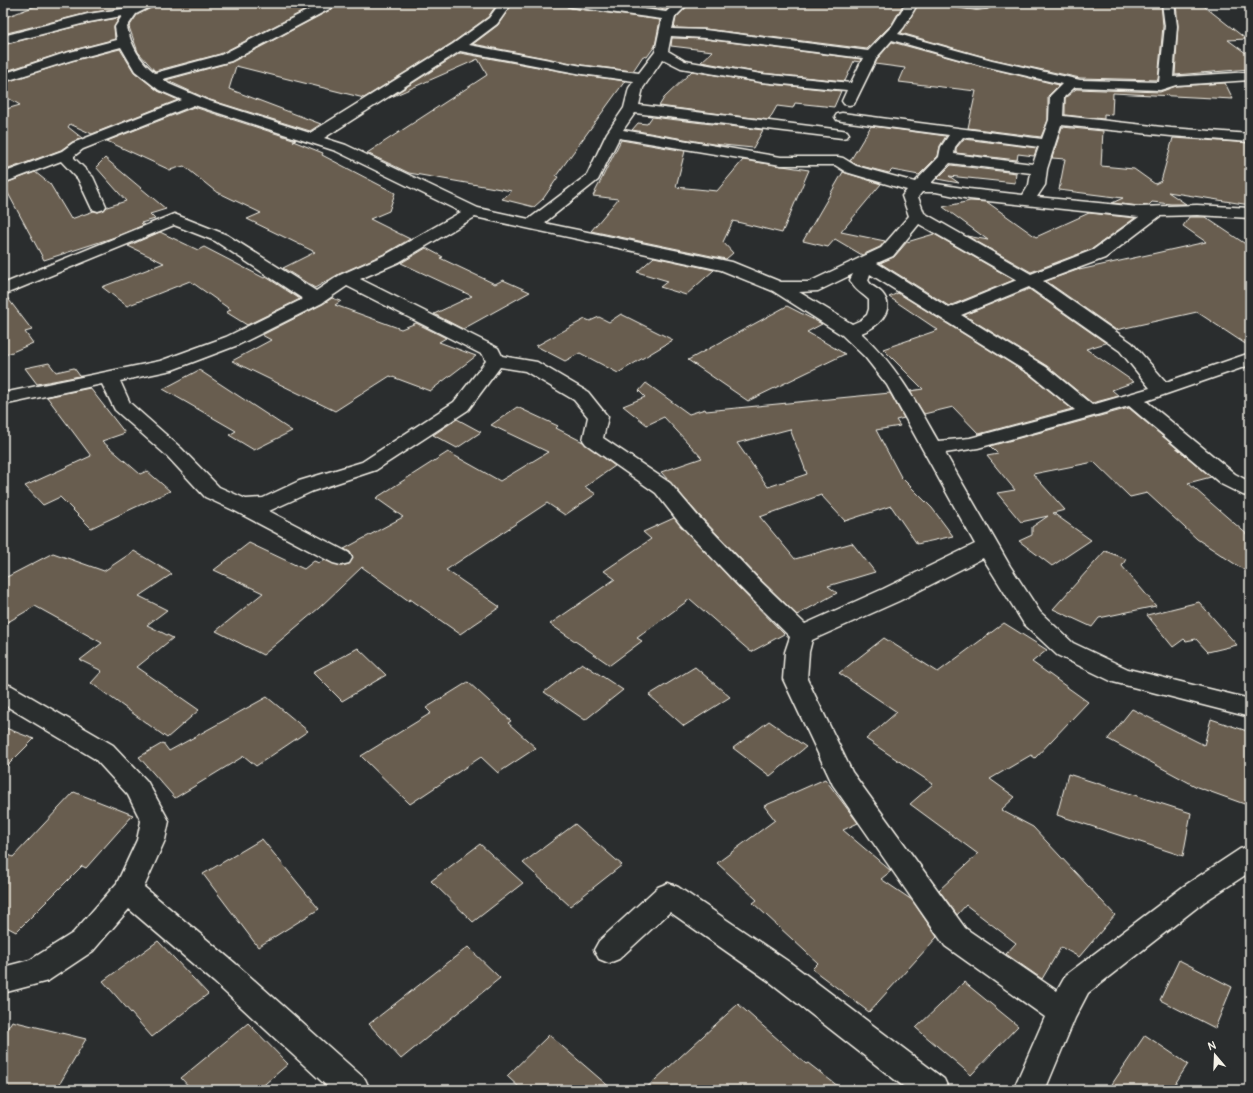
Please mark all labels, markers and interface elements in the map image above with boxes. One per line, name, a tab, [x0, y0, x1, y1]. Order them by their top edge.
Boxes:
north arrow	[1195, 1035, 1235, 1075]
text: N	[1206, 1038, 1218, 1053]

